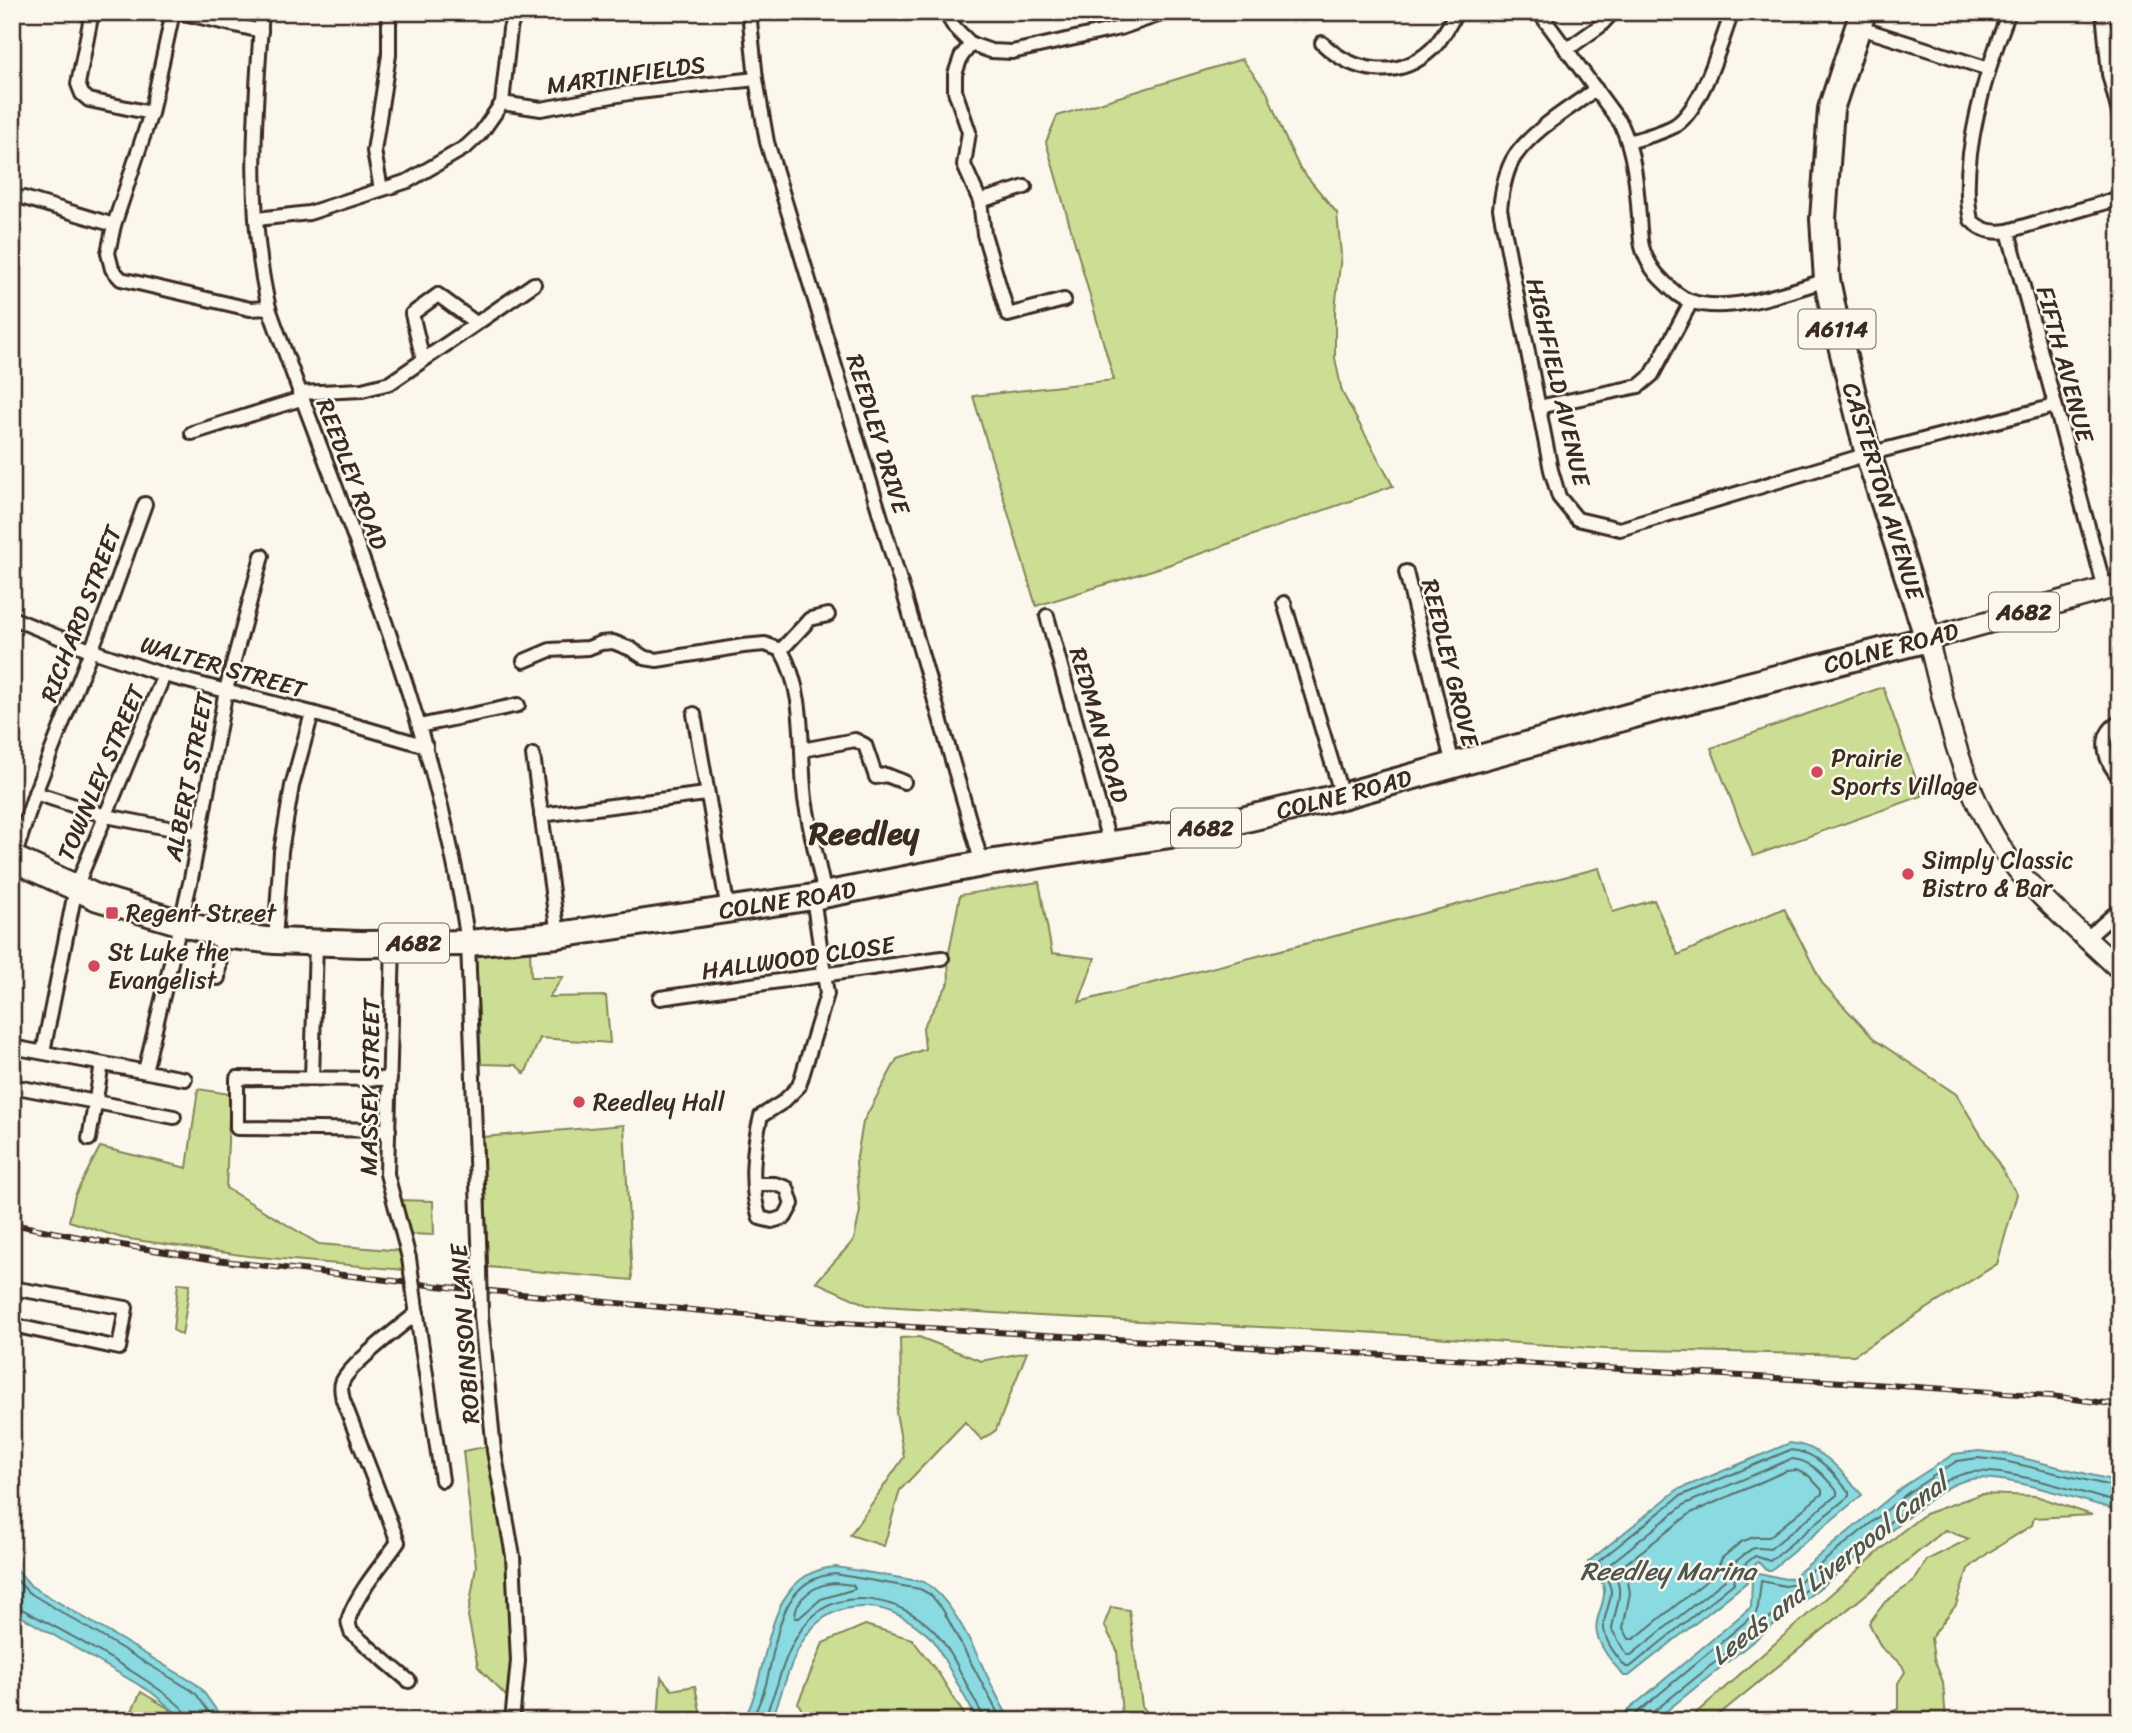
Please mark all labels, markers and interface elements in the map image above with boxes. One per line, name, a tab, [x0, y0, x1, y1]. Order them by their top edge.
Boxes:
street label: MARTINFIELDS	[544, 43, 708, 107]
street label: HIGHFIELD AVENUE	[1514, 274, 1603, 492]
street label: FIFTH AVENUE	[2024, 281, 2106, 448]
road number: A6114	[1798, 310, 1876, 348]
street label: REEDLEY DRIVE	[834, 349, 923, 521]
street label: CASTERTON AVENUE	[1830, 377, 1937, 607]
street label: REEDLEY ROAD	[304, 392, 400, 556]
street label: RICHARD STREET	[28, 518, 135, 708]
street label: REEDLEY GROVE	[1409, 575, 1492, 753]
road number: A682	[1989, 592, 2059, 632]
street label: COLNE ROAD	[1819, 610, 1964, 686]
street label: WALTER STREET	[135, 623, 312, 711]
street label: REDMAN ROAD	[1057, 642, 1141, 808]
street label: TOWNLEY STREET	[45, 676, 158, 868]
street label: ALBERT STREET	[152, 688, 226, 866]
place label: Prairie Sports Village	[1831, 737, 1977, 807]
street label: COLNE ROAD	[1272, 756, 1417, 832]
marker: Prairie Sports Village	[1809, 764, 1825, 780]
district label: Reedley	[808, 805, 920, 862]
road number: A682	[1171, 808, 1241, 848]
place label: Simply Classic Bistro & Bar	[1922, 839, 2074, 909]
marker: Simply Classic Bistro & Bar	[1900, 866, 1916, 882]
street label: COLNE ROAD	[716, 868, 860, 932]
place label: Regent Street	[126, 892, 277, 934]
marker: Regent Street	[104, 905, 120, 921]
street label: HALLWOOD CLOSE	[699, 923, 899, 992]
road number: A682	[379, 924, 449, 962]
place label: St Luke the Evangelist	[108, 931, 229, 1001]
marker: St Luke the Evangelist	[86, 958, 102, 974]
street label: MASSEY STREET	[347, 997, 393, 1176]
place label: Reedley Hall	[593, 1081, 726, 1123]
marker: Reedley Hall	[571, 1094, 587, 1110]
street label: ROBINSON LANE	[438, 1241, 492, 1425]
water label: Leeds and Liverpool Canal	[1700, 1458, 1963, 1677]
water label: Reedley Marina	[1580, 1548, 1759, 1594]

